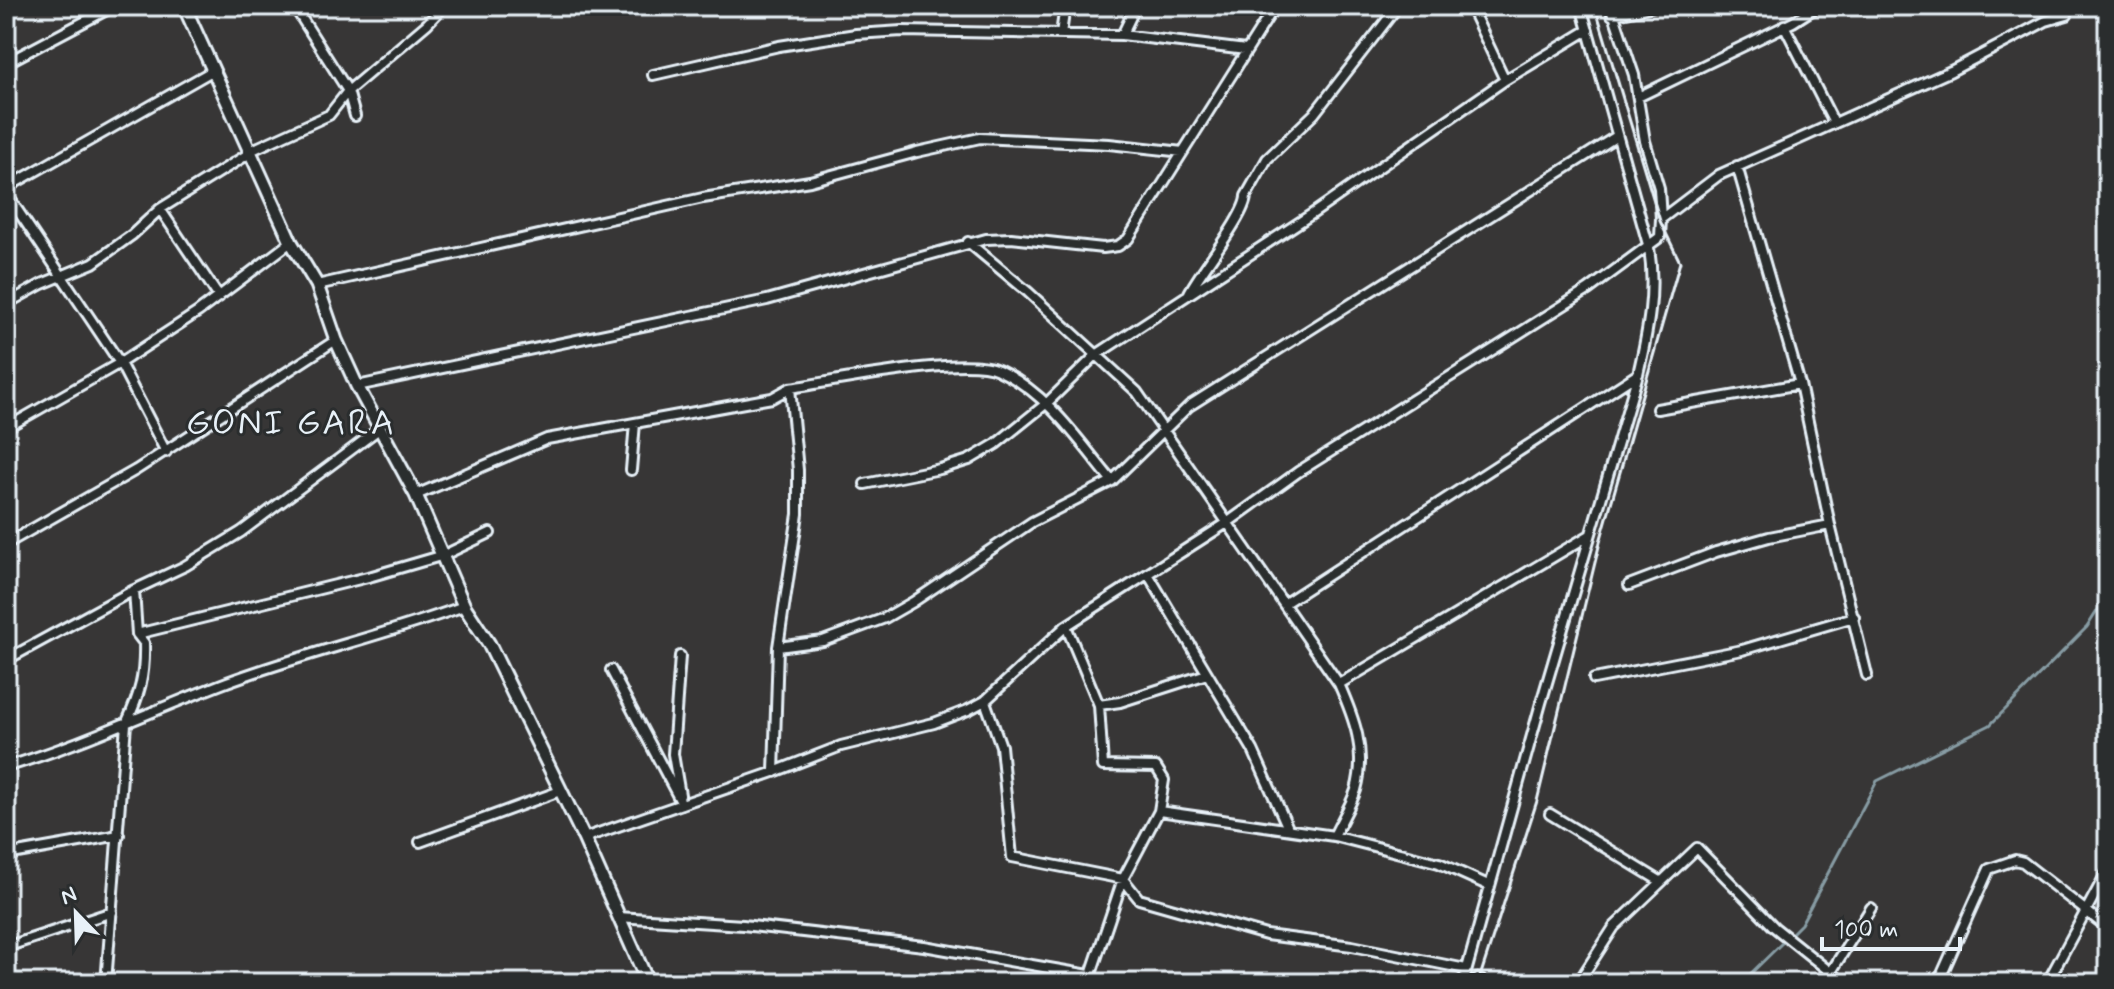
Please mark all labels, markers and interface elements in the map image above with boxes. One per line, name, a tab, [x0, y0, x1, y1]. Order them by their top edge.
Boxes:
district label: GONI GARA	[186, 401, 396, 448]
north arrow	[36, 873, 116, 953]
text: N	[57, 881, 81, 912]
scale bar	[1822, 901, 1960, 951]
text: 100 m	[1834, 915, 1898, 946]

